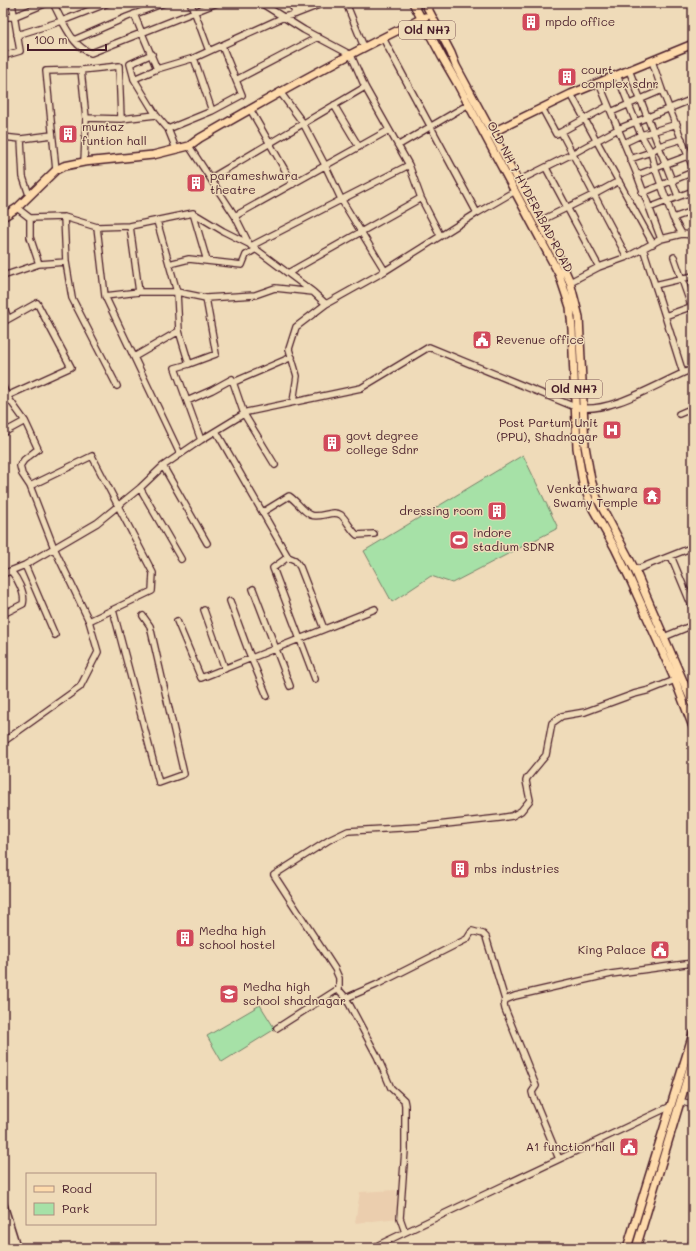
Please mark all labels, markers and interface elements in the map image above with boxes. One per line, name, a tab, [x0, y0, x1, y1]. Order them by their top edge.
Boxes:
building icon: mpdo office	[520, 11, 542, 33]
place label: mpdo office	[545, 13, 615, 29]
road number: Old NH7	[399, 21, 455, 39]
scale bar	[28, 26, 106, 52]
text: 100 m	[34, 31, 68, 47]
place label: court complex sdnr	[581, 61, 659, 91]
building icon: court complex sdnr	[556, 66, 578, 88]
place label: muntaz funtion hall	[82, 118, 147, 148]
street label: OLD NH 7 HYDERABAD ROAD	[484, 118, 578, 275]
building icon: muntaz funtion hall	[57, 123, 79, 145]
place label: parameshwara theatre	[210, 167, 298, 197]
building icon: parameshwara theatre	[185, 172, 207, 194]
public building icon: Revenue office	[471, 329, 493, 351]
place label: Revenue office	[496, 331, 584, 347]
road number: Old NH7	[546, 380, 602, 398]
place label: Post Partum Unit (PPU), Shadnagar	[497, 414, 598, 444]
hospital icon: Post Partum Unit (PPU), Shadnagar	[601, 419, 623, 441]
place label: govt degree college Sdnr	[346, 427, 419, 457]
building icon: govt degree college Sdnr	[321, 432, 343, 454]
place label: Venkateshwara Swamy Temple	[547, 480, 638, 510]
temple icon: Venkateshwara Swamy Temple	[641, 485, 663, 507]
building icon: dressing room	[486, 500, 508, 522]
place label: dressing room	[399, 502, 483, 518]
place label: indore stadium SDNR	[473, 524, 554, 554]
sports icon: indore stadium SDNR	[448, 529, 470, 551]
building icon: mbs industries	[449, 858, 471, 880]
place label: mbs industries	[474, 860, 560, 876]
place label: Medha high school hostel	[199, 922, 275, 952]
building icon: Medha high school hostel	[174, 927, 196, 949]
public building icon: King Palace	[649, 939, 671, 961]
place label: King Palace	[578, 941, 646, 957]
place label: Medha high school shadnagar	[243, 978, 346, 1008]
school or university icon: Medha high school shadnagar	[218, 983, 240, 1005]
public building icon: A1 function hall	[618, 1136, 640, 1158]
place label: A1 function hall	[526, 1138, 615, 1154]
legend	[26, 1173, 156, 1225]
text: Road	[62, 1180, 92, 1196]
text: Park	[62, 1200, 89, 1216]

